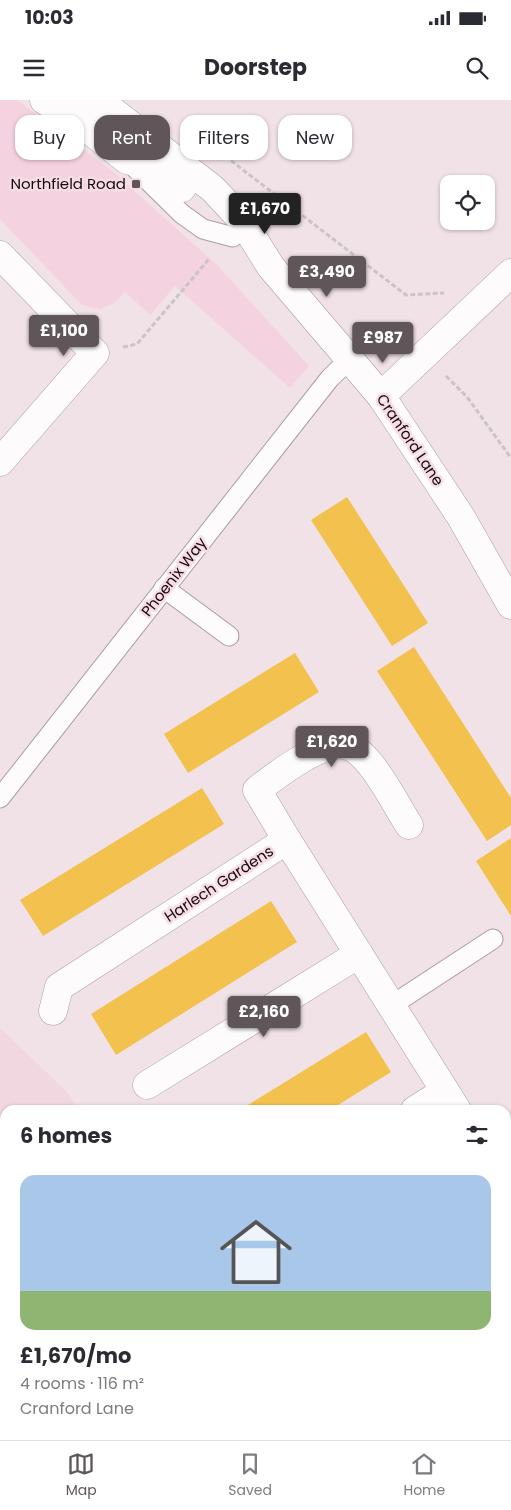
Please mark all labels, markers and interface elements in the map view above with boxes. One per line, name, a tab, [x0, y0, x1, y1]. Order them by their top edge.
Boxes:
text: 10:03	[25, 4, 74, 31]
text: Doorstep	[204, 52, 307, 83]
icon: menu	[20, 54, 48, 82]
icon: search	[463, 54, 491, 82]
chip: Buy	[15, 115, 84, 160]
chip: Rent	[94, 115, 170, 160]
chip: Filters	[180, 115, 268, 160]
chip: New	[278, 115, 352, 160]
place label: Northfield Road	[10, 173, 126, 194]
map controls	[440, 175, 495, 230]
button: locate	[440, 175, 495, 230]
marker: Northfield Road	[130, 178, 142, 190]
pin: £1,670	[224, 192, 306, 235]
text: £1,670	[240, 197, 290, 220]
pin: £3,490	[286, 256, 368, 298]
text: £3,490	[299, 260, 355, 283]
pin: £1,100	[23, 314, 105, 357]
text: £1,100	[40, 319, 88, 342]
pin: £987	[353, 322, 413, 364]
text: £987	[363, 326, 403, 349]
street label: Cranford Lane	[372, 390, 449, 490]
street label: Phoenix Way	[136, 532, 211, 621]
pin: £1,620	[291, 726, 373, 768]
text: £1,620	[307, 730, 357, 753]
street label: Harlech Gardens	[160, 840, 277, 927]
pin: £2,160	[223, 996, 305, 1038]
text: £2,160	[239, 1000, 289, 1023]
text: 6 homes	[20, 1121, 112, 1150]
icon: filters	[463, 1121, 491, 1149]
icon: home	[211, 1207, 301, 1297]
text: £1,670/mo	[20, 1341, 131, 1370]
text: 4 rooms · 116 m²	[20, 1372, 144, 1395]
text: Cranford Lane	[20, 1397, 134, 1420]
tab: Map	[66, 1450, 97, 1501]
tab: Saved	[228, 1450, 272, 1501]
tab: Home	[403, 1450, 445, 1501]

